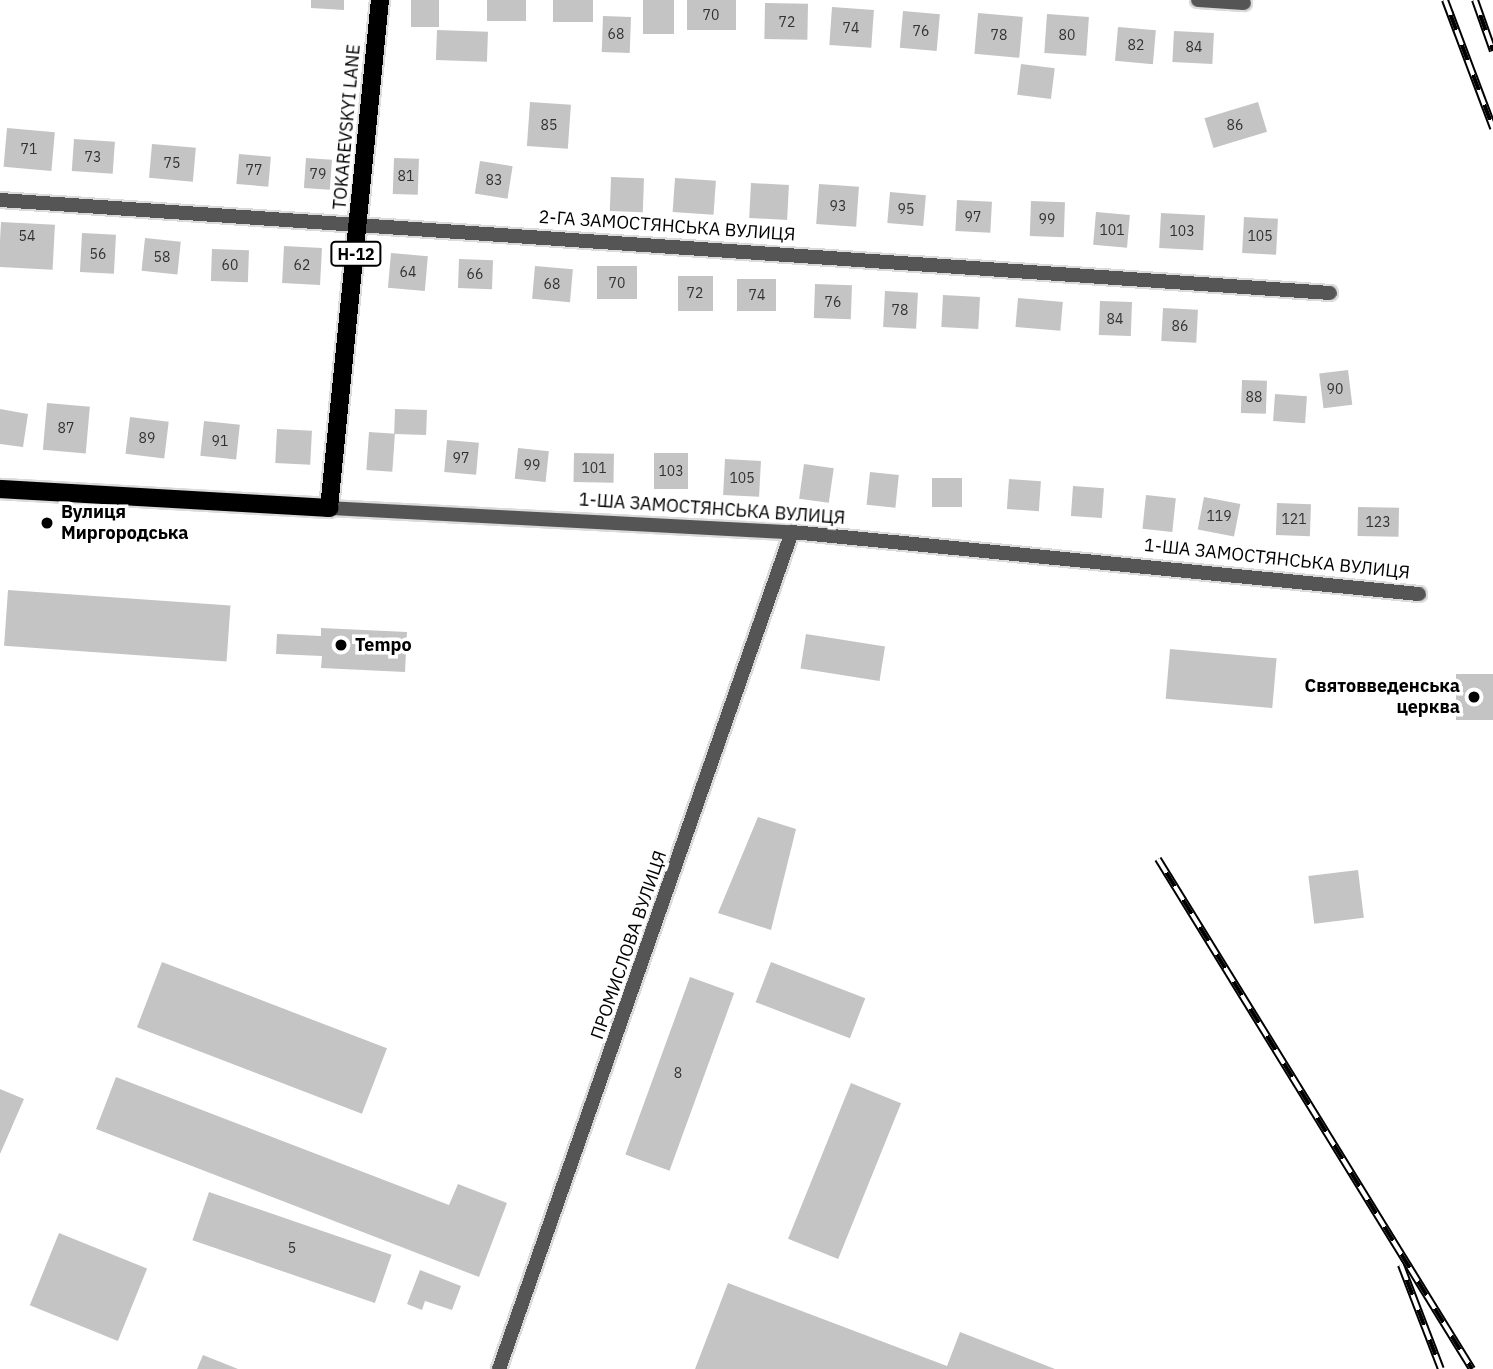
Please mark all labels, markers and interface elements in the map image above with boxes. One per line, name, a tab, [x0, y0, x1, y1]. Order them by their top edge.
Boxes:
house number: 70	[703, 7, 719, 23]
house number: 72	[779, 14, 795, 30]
house number: 74	[843, 20, 859, 36]
house number: 76	[913, 23, 929, 39]
house number: 68	[608, 26, 624, 42]
house number: 78	[991, 27, 1007, 43]
house number: 80	[1059, 27, 1075, 43]
house number: 82	[1128, 37, 1144, 53]
house number: 84	[1186, 39, 1202, 55]
street label: TOKAREVSKYI LANE	[329, 43, 365, 211]
house number: 85	[541, 117, 557, 133]
house number: 86	[1227, 117, 1243, 133]
house number: 71	[21, 141, 37, 157]
house number: 73	[85, 149, 101, 165]
house number: 75	[164, 155, 180, 171]
house number: 77	[246, 162, 262, 178]
house number: 79	[310, 166, 326, 182]
house number: 81	[398, 168, 414, 184]
house number: 83	[486, 172, 502, 188]
house number: 93	[830, 198, 846, 214]
house number: 95	[898, 201, 914, 217]
street label: 2-ГА ЗАМОСТЯНСЬКА ВУЛИЦЯ	[538, 206, 796, 246]
house number: 97	[965, 209, 981, 225]
house number: 99	[1039, 211, 1055, 227]
house number: 101	[1099, 222, 1125, 238]
house number: 103	[1169, 223, 1195, 239]
house number: 54	[19, 228, 35, 244]
house number: 105	[1247, 228, 1273, 244]
road number: Н-12	[330, 242, 382, 266]
house number: 56	[90, 246, 106, 262]
house number: 58	[154, 249, 170, 265]
house number: 60	[222, 257, 238, 273]
house number: 62	[294, 257, 310, 273]
house number: 64	[400, 264, 416, 280]
house number: 66	[467, 266, 483, 282]
house number: 70	[609, 275, 625, 291]
house number: 68	[544, 276, 560, 292]
house number: 72	[687, 285, 703, 301]
house number: 74	[749, 287, 765, 303]
house number: 76	[825, 294, 841, 310]
house number: 78	[892, 302, 908, 318]
house number: 84	[1107, 311, 1123, 327]
house number: 86	[1172, 318, 1188, 334]
house number: 90	[1327, 381, 1343, 397]
house number: 88	[1246, 389, 1262, 405]
house number: 87	[58, 420, 74, 436]
house number: 89	[139, 430, 155, 446]
house number: 91	[212, 433, 228, 449]
house number: 97	[453, 450, 469, 466]
house number: 99	[524, 457, 540, 473]
house number: 101	[581, 460, 607, 476]
house number: 103	[658, 463, 684, 479]
house number: 105	[729, 470, 755, 486]
street label: 1-ША ЗАМОСТЯНСЬКА ВУЛИЦЯ	[578, 489, 846, 529]
place label: Вулиця Миргородська	[61, 502, 189, 544]
house number: 119	[1206, 508, 1232, 524]
house number: 121	[1281, 511, 1307, 527]
house number: 123	[1365, 514, 1391, 530]
marker: Вулиця Миргородська	[39, 515, 55, 531]
street label: 1-ША ЗАМОСТЯНСЬКА ВУЛИЦЯ	[1143, 534, 1411, 584]
place label: Tempo	[355, 634, 412, 656]
marker: Tempo	[333, 637, 349, 653]
place label: Святовведенська церква	[1305, 676, 1460, 718]
marker: Святовведенська церква	[1466, 689, 1482, 705]
street label: ПРОМИСЛОВА ВУЛИЦЯ	[587, 848, 671, 1042]
house number: 8	[674, 1065, 682, 1081]
house number: 5	[288, 1240, 296, 1256]

